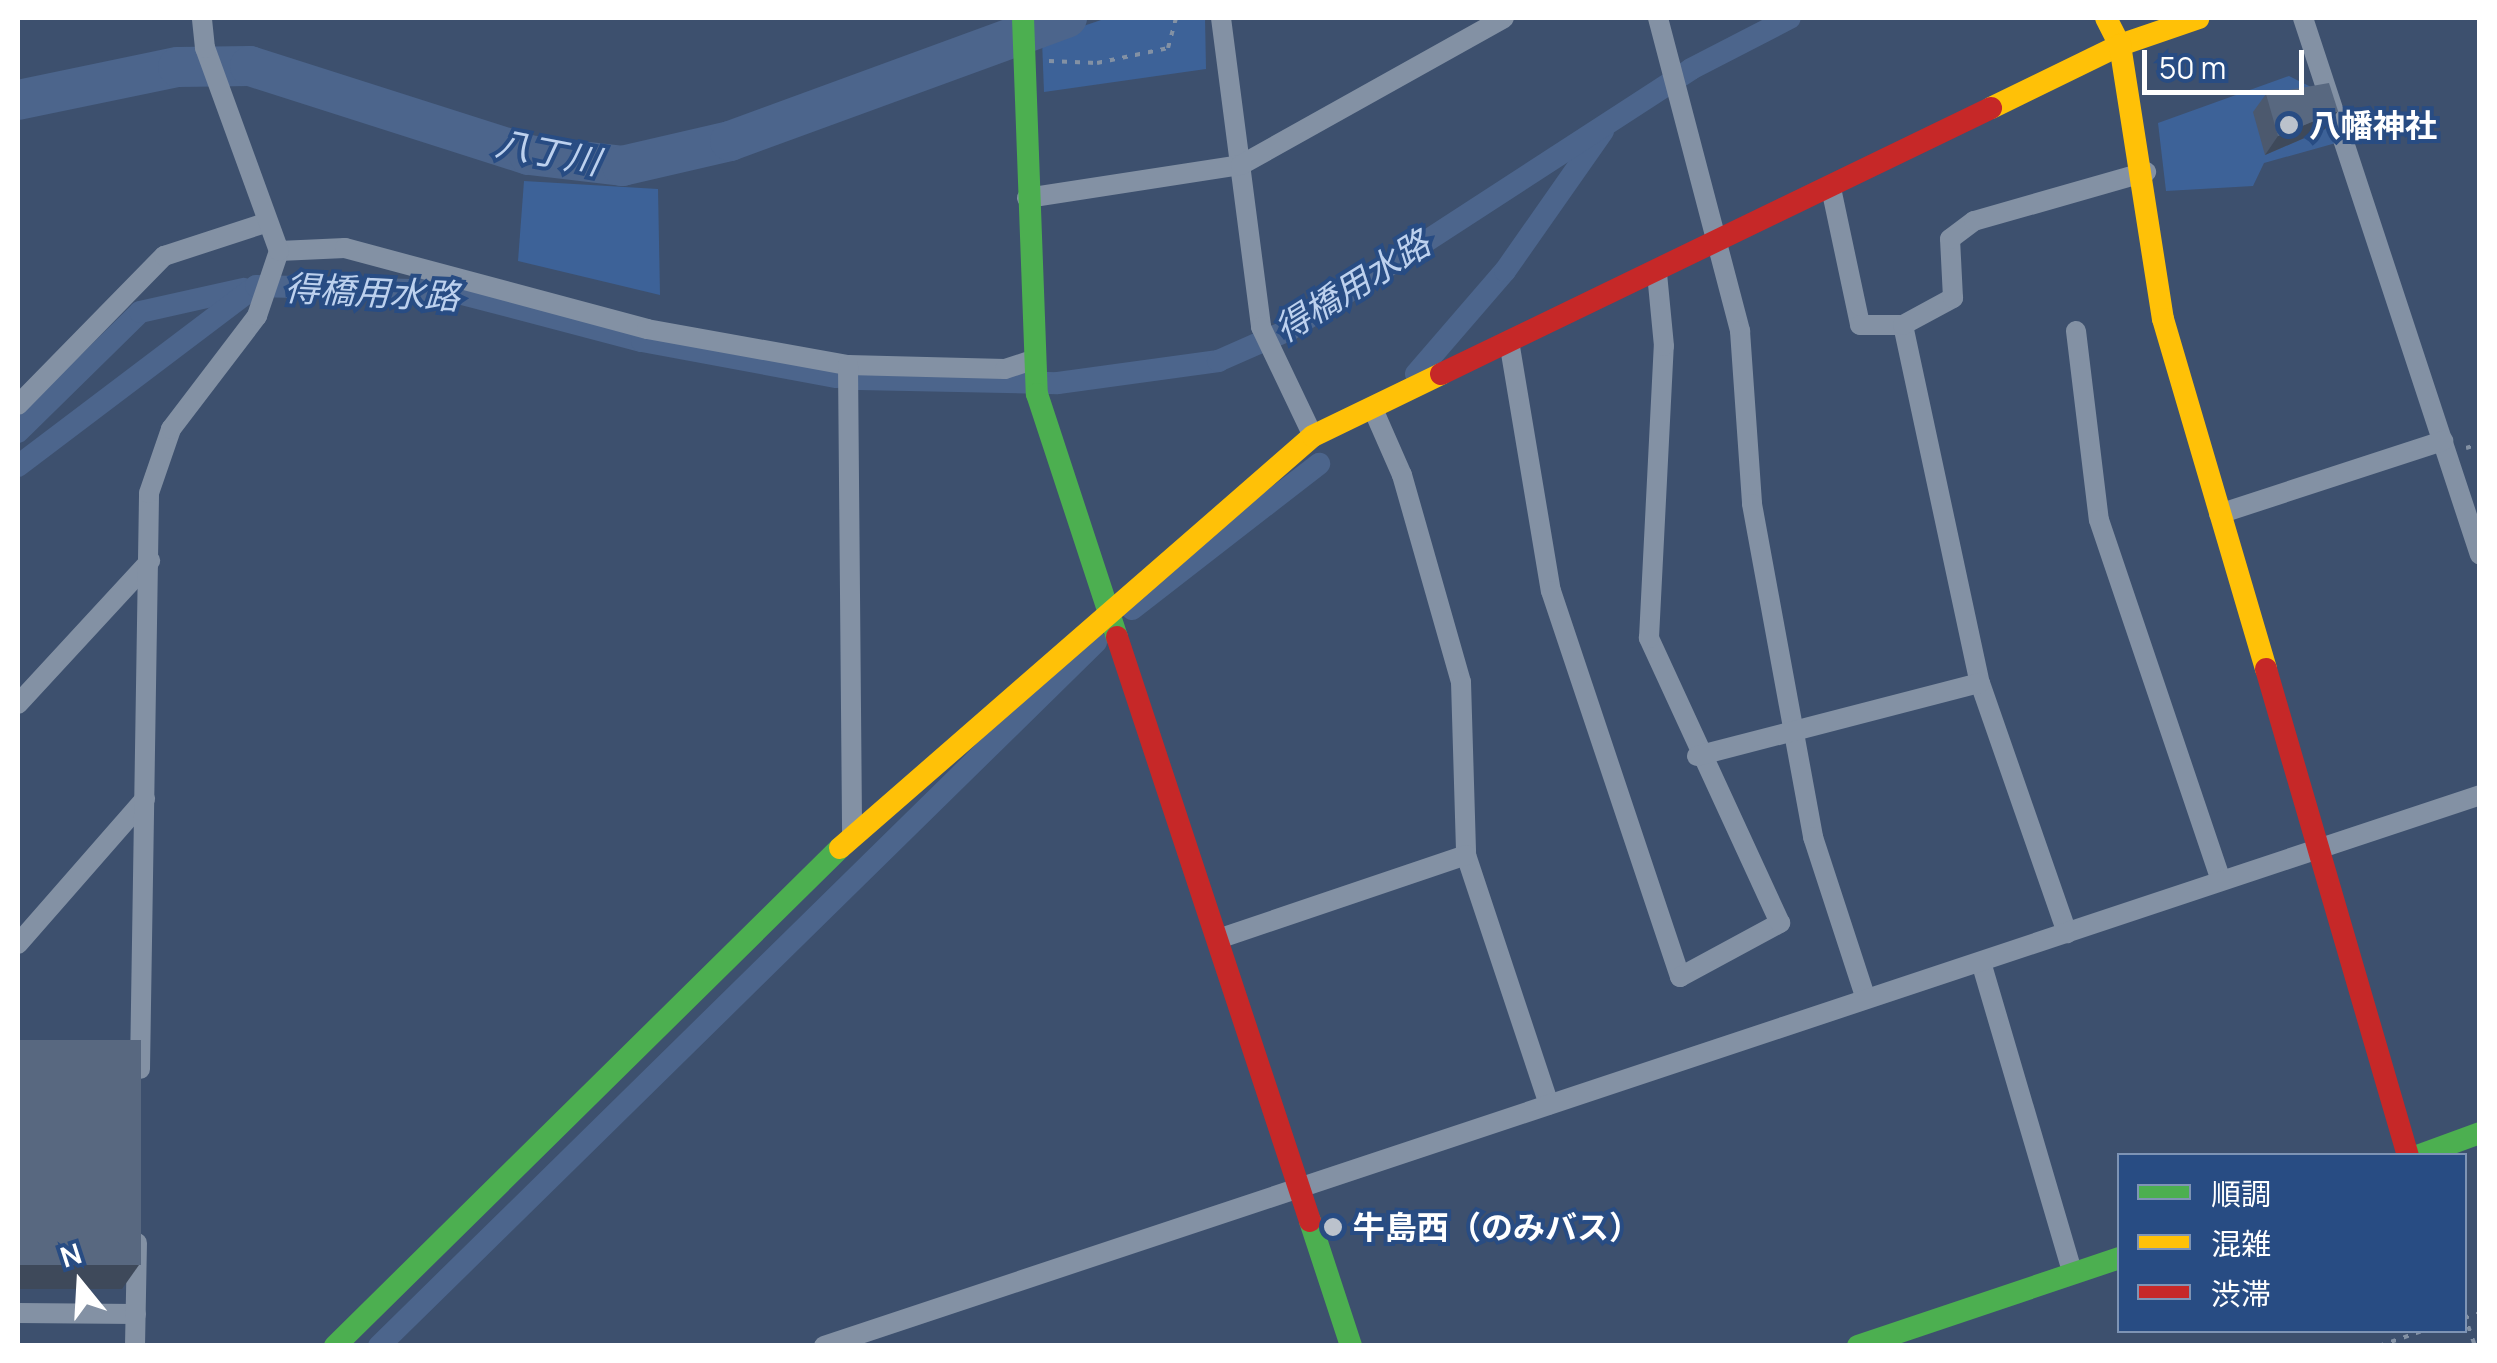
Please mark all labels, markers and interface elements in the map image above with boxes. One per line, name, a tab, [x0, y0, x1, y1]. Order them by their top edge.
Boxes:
scale bar	[2147, 30, 2310, 92]
text: 50 m	[2159, 47, 2226, 88]
place label: 八幡神社	[2309, 106, 2437, 144]
marker: 八幡神社	[2278, 114, 2300, 136]
water label: 八丁川	[492, 121, 604, 183]
water label: 得橋用水路	[1267, 222, 1437, 350]
water label: 得橋用水路	[284, 266, 460, 318]
legend	[2117, 1153, 2467, 1333]
text: 順調	[2211, 1173, 2271, 1214]
place label: 牛島西（のみバス）	[1353, 1208, 1641, 1246]
marker: 牛島西（のみバス）	[1322, 1216, 1344, 1238]
text: 混雑	[2211, 1223, 2271, 1264]
north arrow	[30, 1233, 130, 1333]
text: N	[55, 1233, 86, 1276]
text: 渋滞	[2211, 1273, 2271, 1314]

